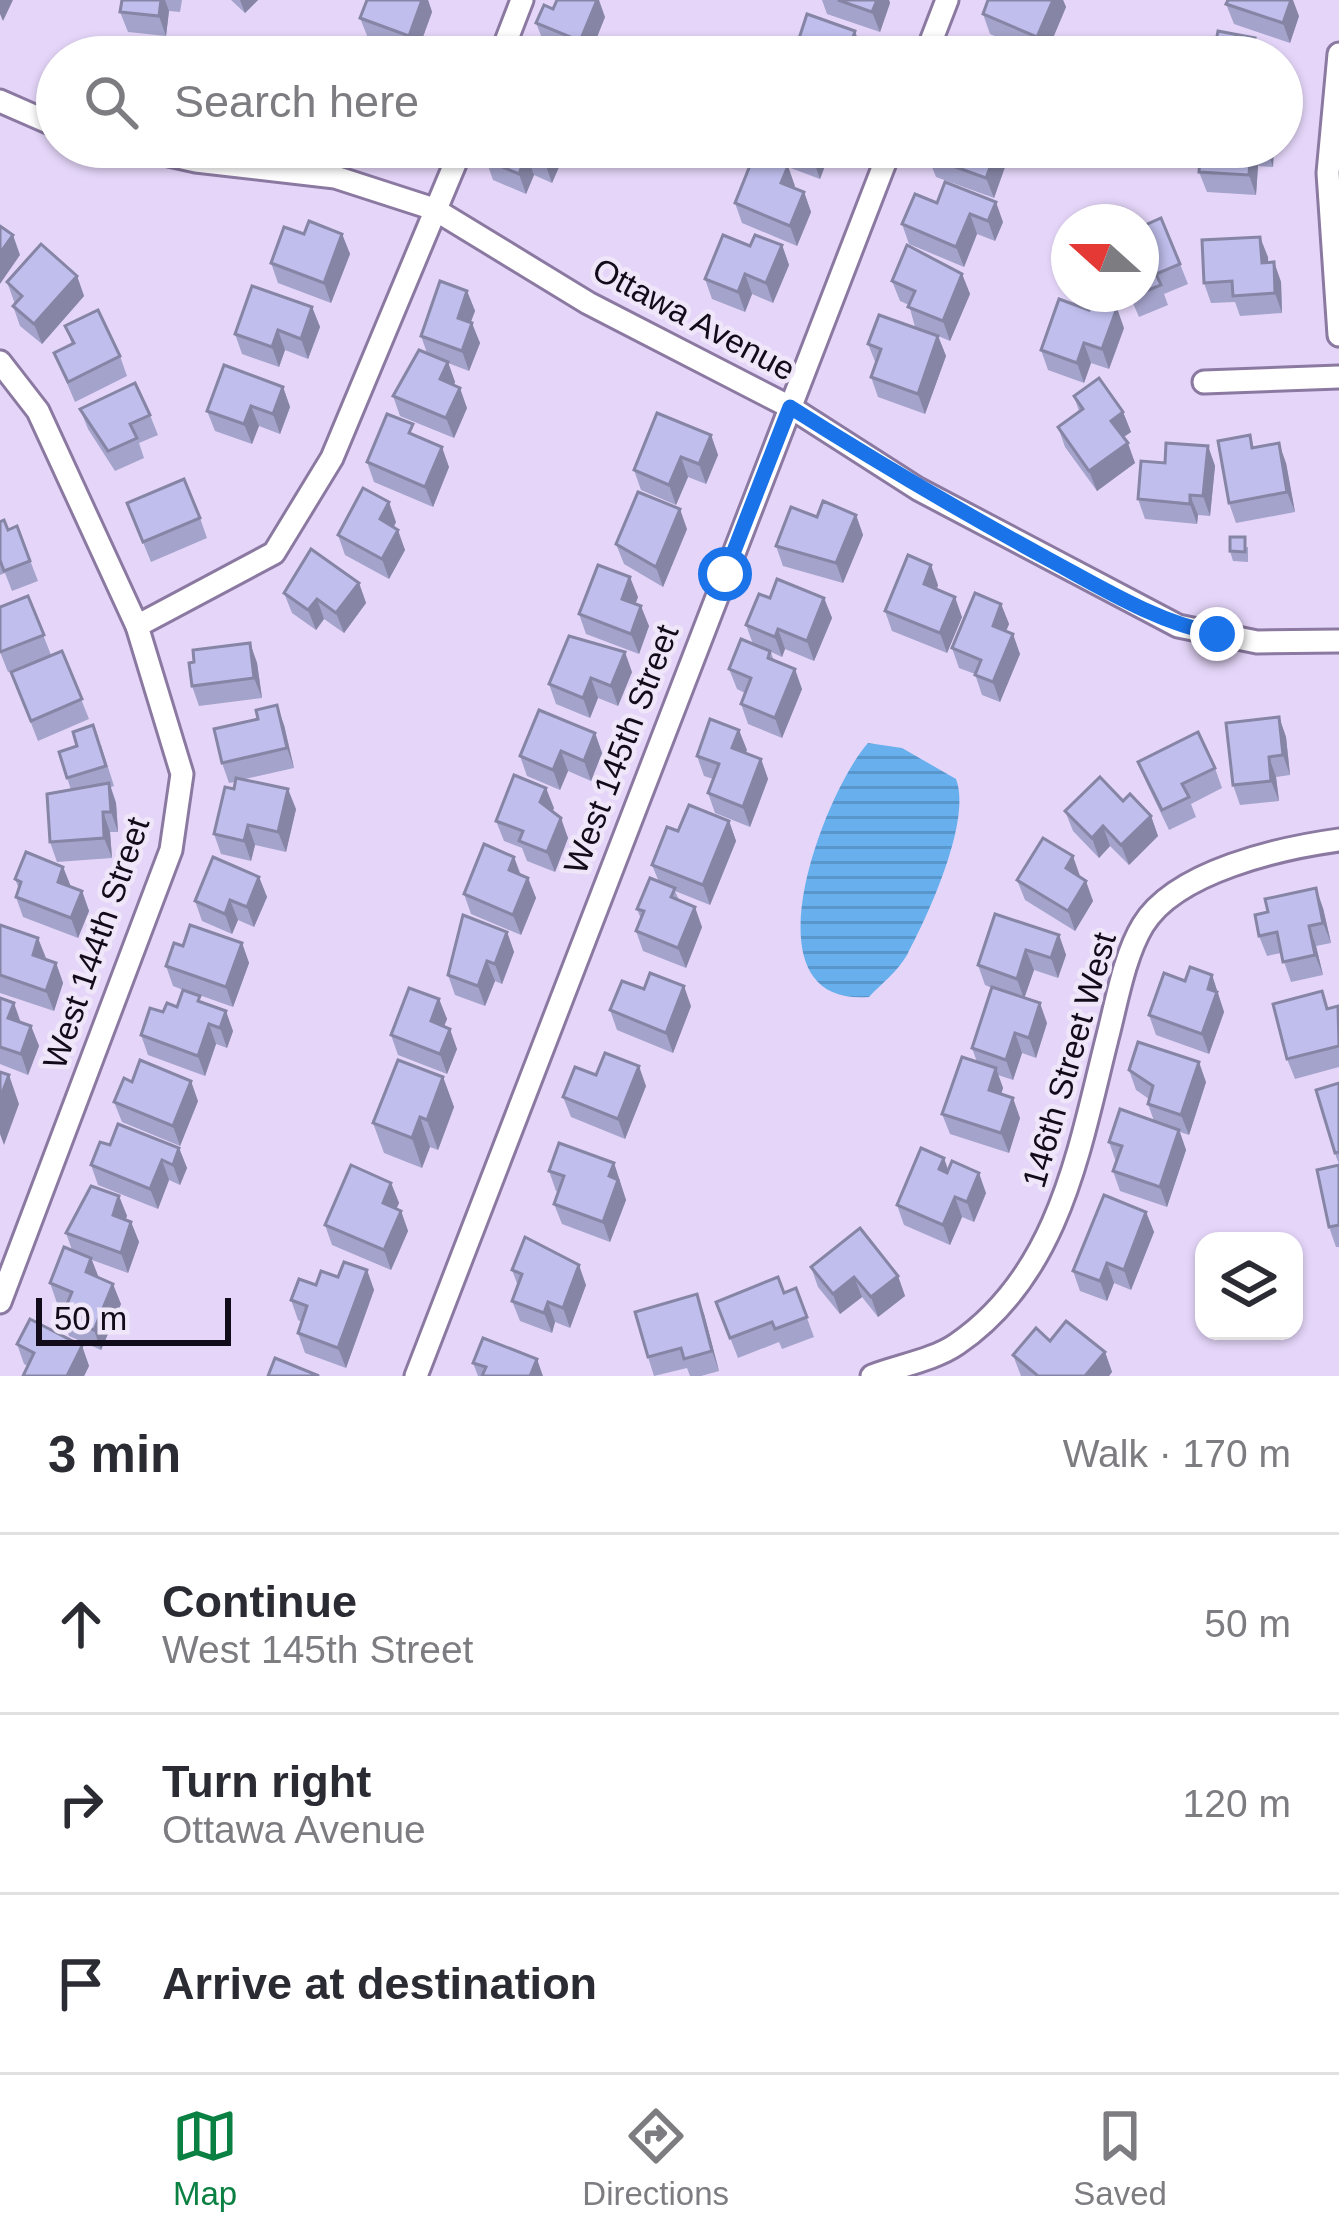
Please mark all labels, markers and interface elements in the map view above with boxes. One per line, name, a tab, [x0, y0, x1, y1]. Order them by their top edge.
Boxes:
search box	[36, 36, 1303, 168]
icon: search	[78, 69, 144, 135]
text: Search here	[174, 76, 419, 127]
north arrow	[1051, 204, 1159, 312]
street label: Ottawa Avenue	[587, 250, 801, 388]
route start	[698, 547, 752, 601]
route end	[1190, 607, 1244, 661]
street label: West 145th Street	[557, 619, 685, 879]
street label: West 144th Street	[36, 812, 156, 1074]
street label: 146th Street West	[1015, 928, 1123, 1192]
map controls	[1195, 1232, 1303, 1340]
button: layers	[1195, 1232, 1303, 1340]
scale bar	[36, 1292, 231, 1345]
text: 50 m	[54, 1300, 127, 1337]
text: 3 min	[48, 1426, 181, 1483]
text: Walk · 170 m	[1063, 1432, 1291, 1475]
text: Continue	[162, 1576, 357, 1627]
icon: ahead	[48, 1591, 114, 1657]
text: 50 m	[1204, 1602, 1291, 1645]
text: West 145th Street	[162, 1628, 473, 1671]
text: Turn right	[162, 1756, 371, 1807]
icon: right	[48, 1771, 114, 1837]
text: 120 m	[1183, 1782, 1291, 1825]
text: Ottawa Avenue	[162, 1808, 426, 1851]
icon: arrive	[48, 1951, 114, 2017]
text: Arrive at destination	[162, 1958, 597, 2009]
tab: Map	[172, 2103, 238, 2213]
tab: Directions	[582, 2103, 729, 2213]
tab: Saved	[1073, 2103, 1167, 2213]

